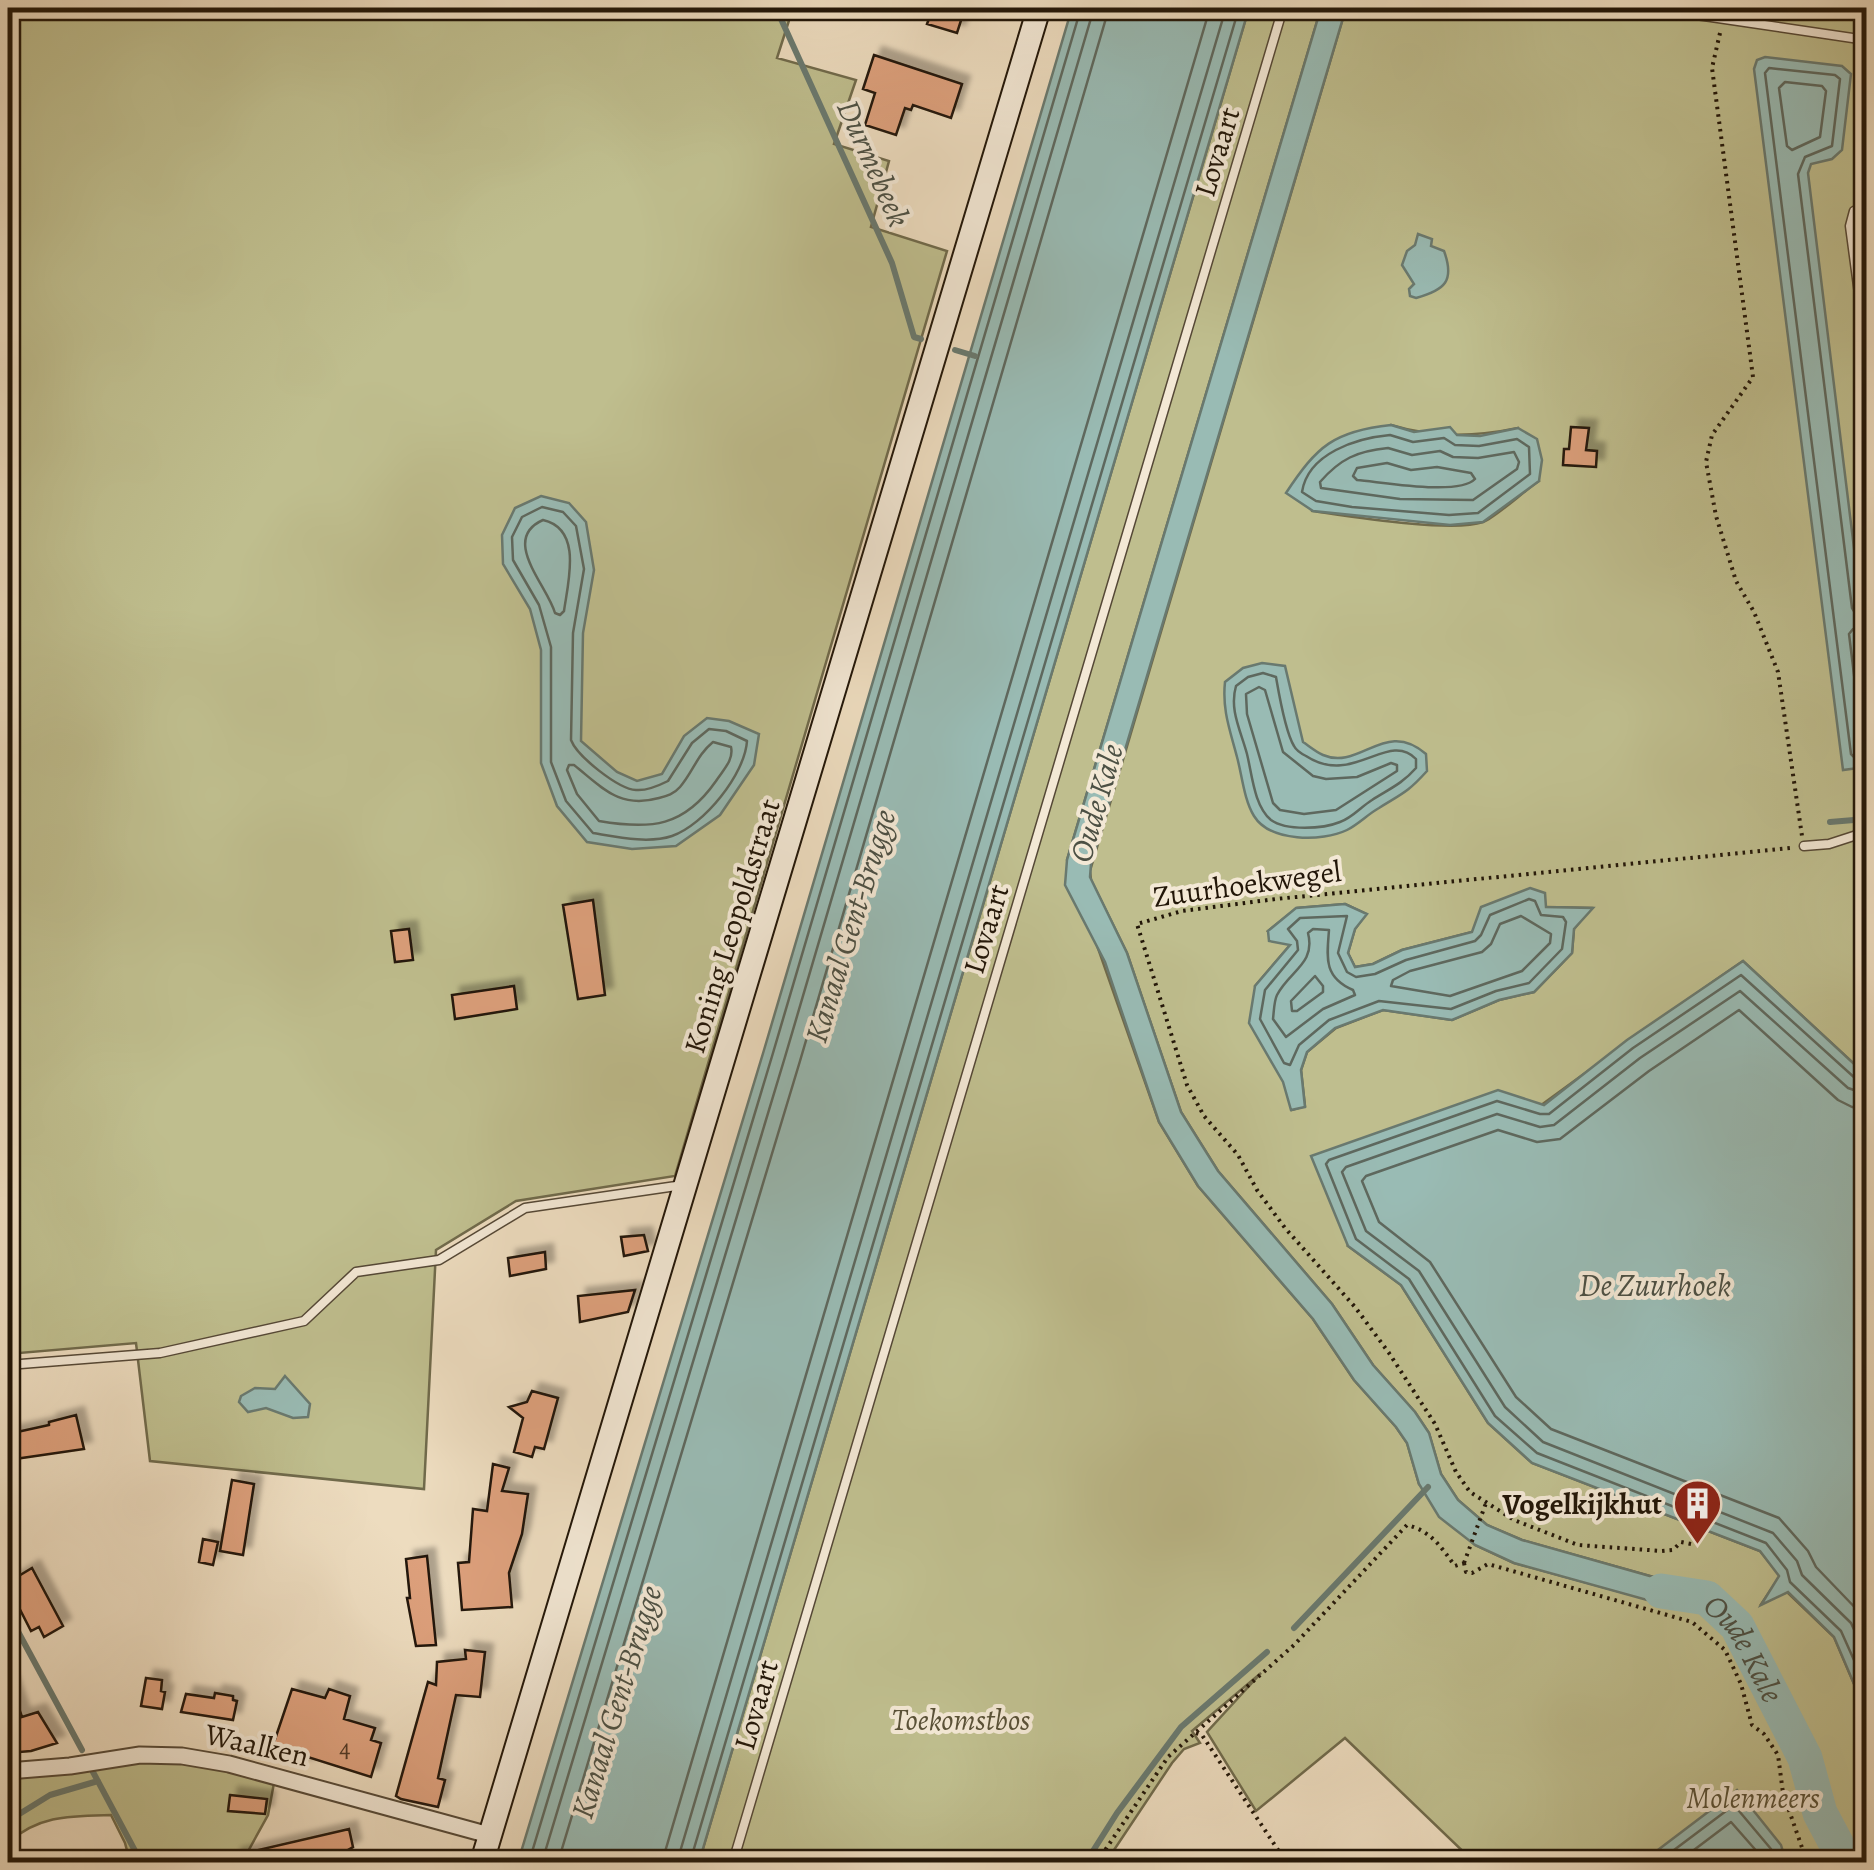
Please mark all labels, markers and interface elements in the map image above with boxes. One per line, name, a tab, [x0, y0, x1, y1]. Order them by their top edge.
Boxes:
water label: Durmebeek	[826, 92, 922, 234]
street label: Lovaart	[1184, 102, 1250, 202]
water label: Oude Kale	[1058, 739, 1134, 867]
street label: Koning Leopoldstraat	[674, 794, 790, 1058]
water label: Kanaal Gent-Brugge	[794, 804, 906, 1048]
street label: Zuurhoekwegel	[1150, 851, 1344, 917]
street label: Lovaart	[953, 879, 1019, 979]
water label: De Zuurhoek	[1579, 1263, 1731, 1307]
building icon: Vogelkijkhut	[1671, 1478, 1723, 1546]
place label: Vogelkijkhut	[1501, 1484, 1662, 1524]
water label: Kanaal Gent-Brugge	[560, 1580, 672, 1824]
water label: Oude Kale	[1694, 1584, 1795, 1710]
street label: Lovaart	[724, 1655, 788, 1755]
park label: Toekomstbos	[892, 1700, 1030, 1740]
street label: Waalken	[200, 1713, 313, 1776]
house number: 4	[339, 1732, 351, 1766]
park label: Molenmeers	[1686, 1778, 1820, 1818]

